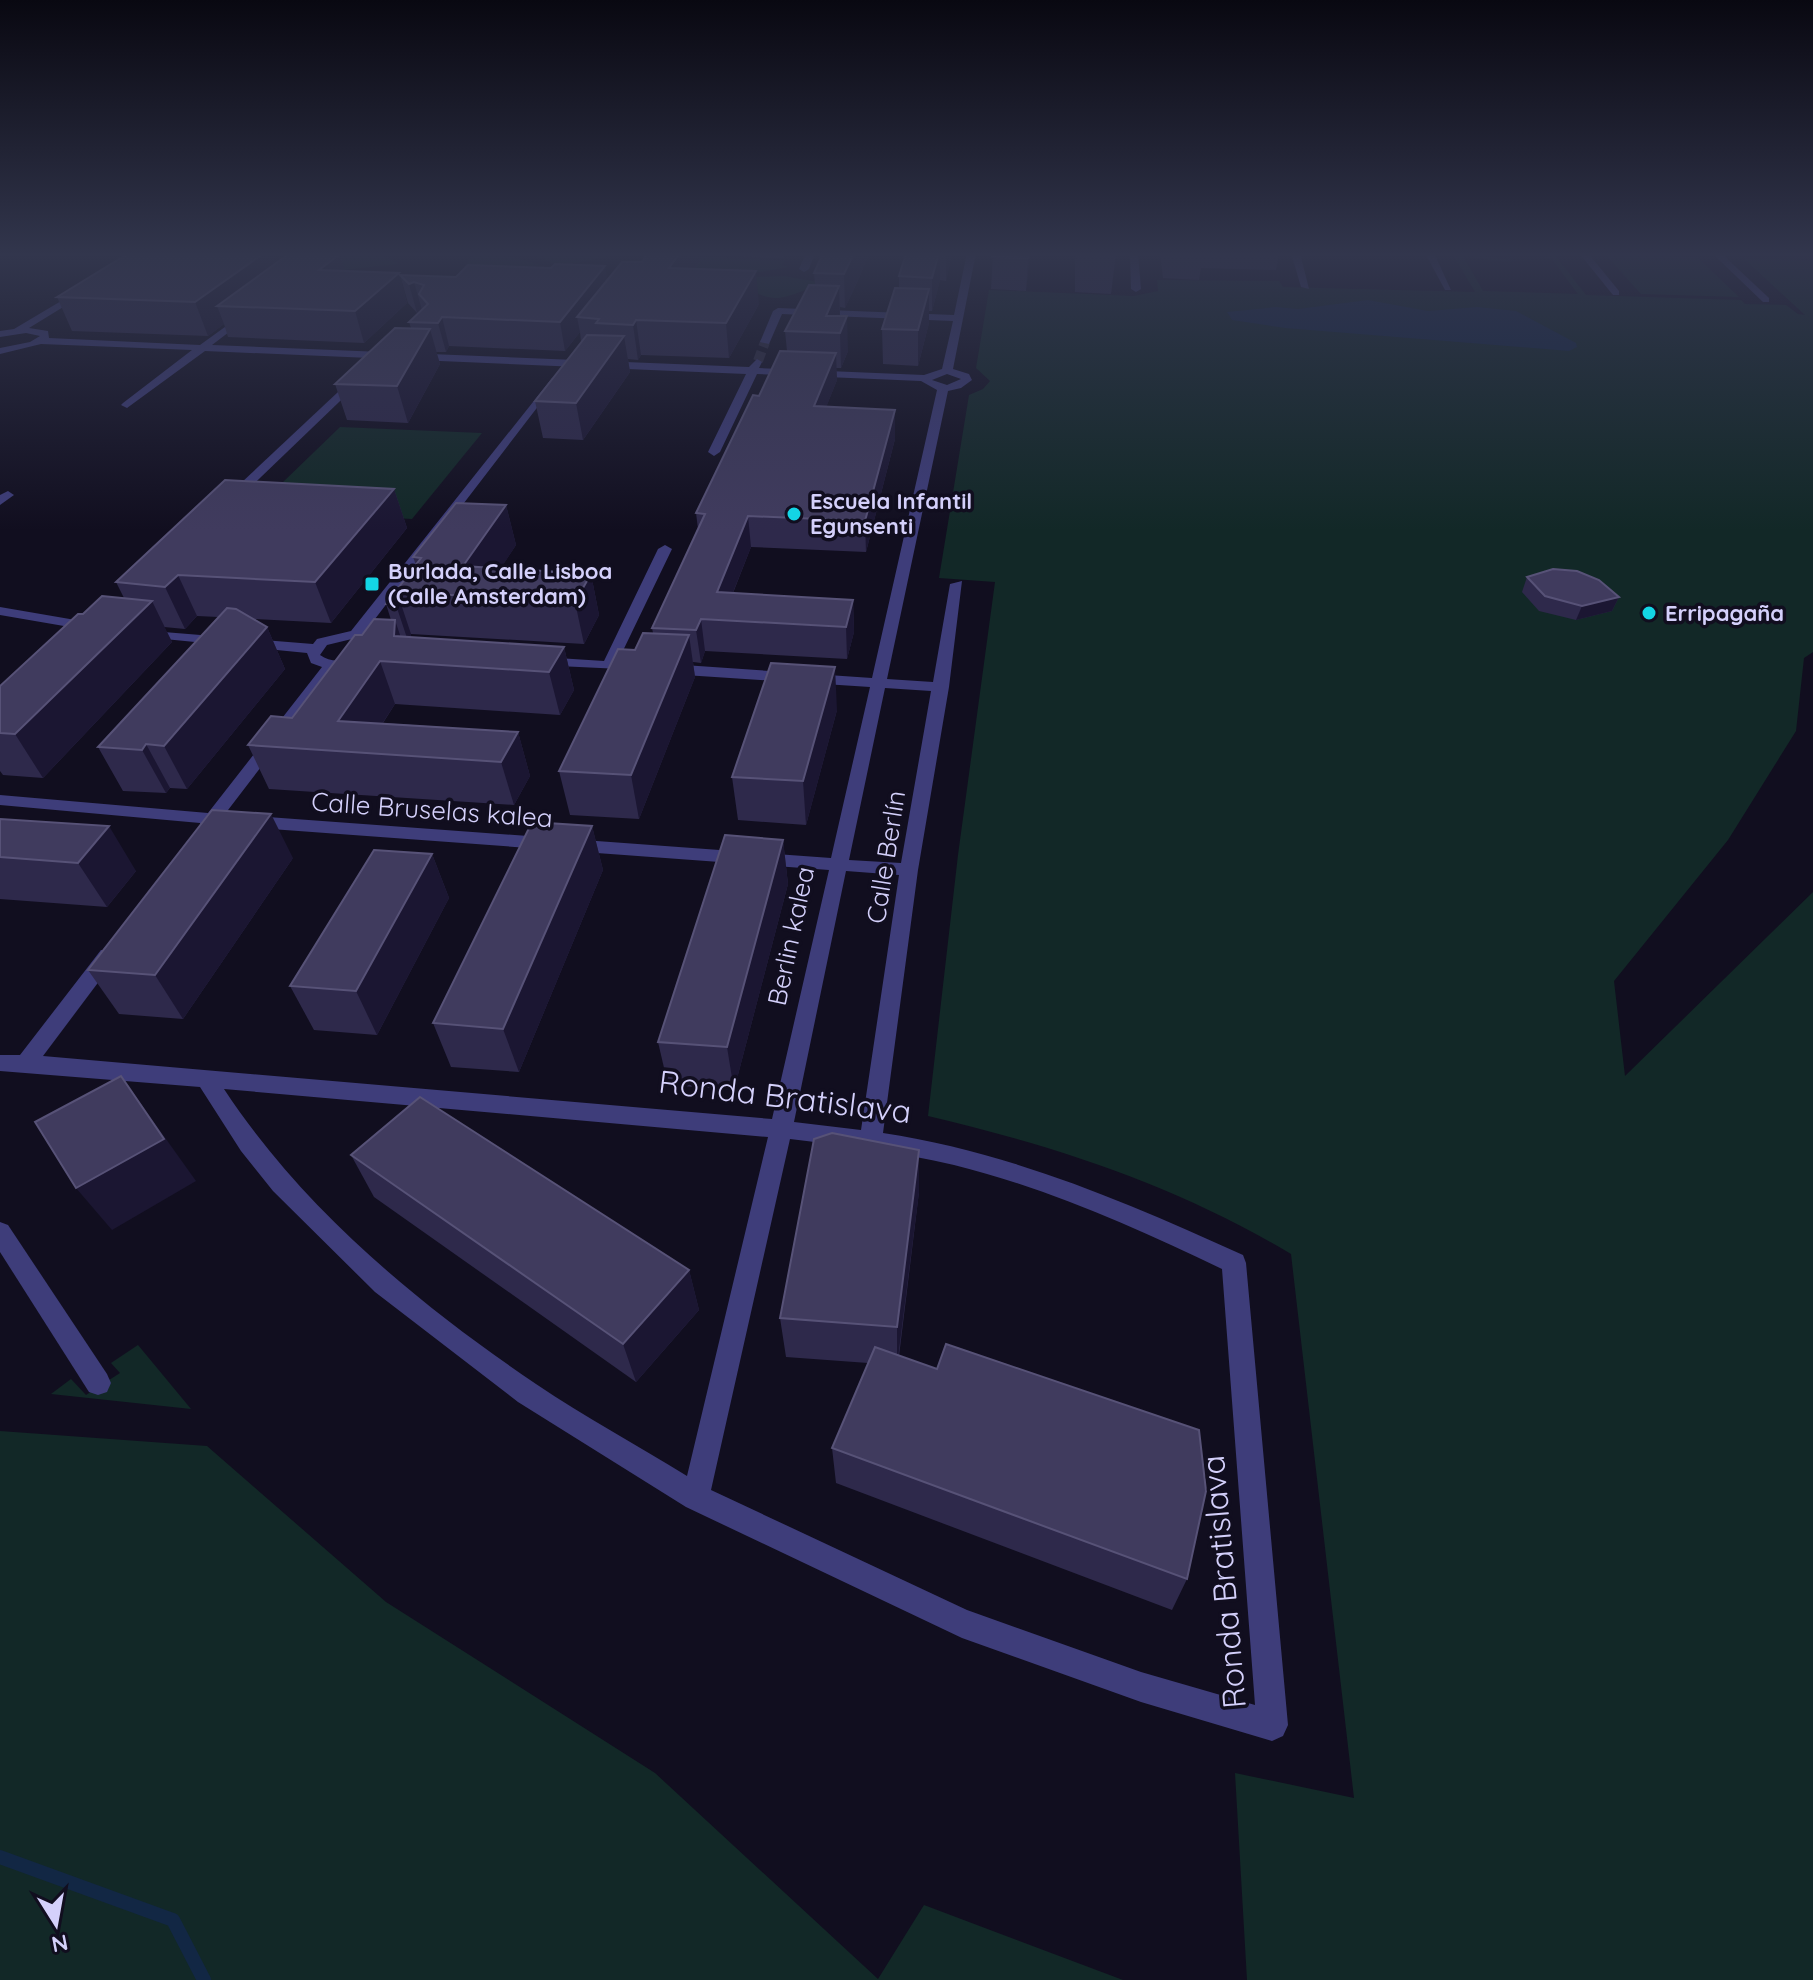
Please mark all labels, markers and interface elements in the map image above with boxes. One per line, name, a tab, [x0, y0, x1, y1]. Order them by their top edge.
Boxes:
place label: Escuela Infantil Egunsenti	[810, 487, 972, 540]
marker: Escuela Infantil Egunsenti	[785, 505, 803, 523]
place label: Burlada, Calle Lisboa (Calle Amsterdam)	[388, 557, 612, 610]
marker: Burlada, Calle Lisboa (Calle Amsterdam)	[363, 575, 381, 593]
place label: Erripagaña	[1665, 599, 1784, 627]
marker: Erripagaña	[1640, 604, 1658, 622]
street label: Calle Bruselas kalea	[310, 785, 554, 834]
street label: Calle Berlín	[859, 788, 912, 926]
street label: Berlin kalea	[760, 863, 821, 1008]
street label: Ronda Bratislava	[657, 1061, 914, 1131]
street label: Ronda Bratislava	[1192, 1454, 1254, 1710]
north arrow	[16, 1884, 96, 1964]
text: N	[49, 1928, 70, 1959]

